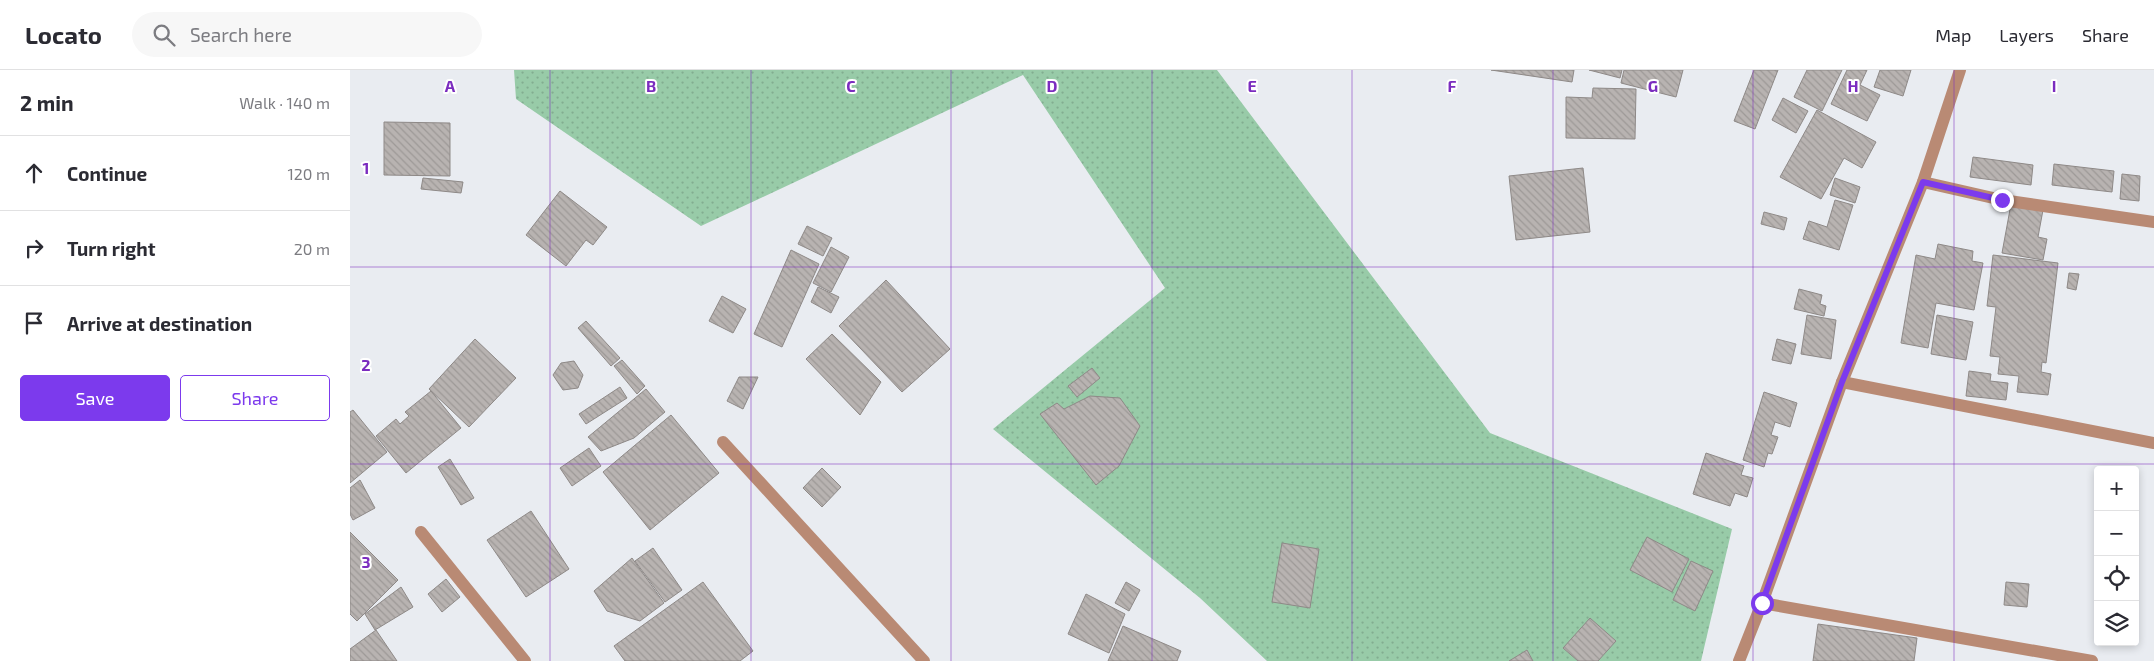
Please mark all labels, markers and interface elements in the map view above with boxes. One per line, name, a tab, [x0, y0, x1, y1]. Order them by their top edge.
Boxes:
search box	[132, 12, 482, 57]
text: Locato	[25, 20, 102, 49]
icon: search	[150, 21, 178, 49]
text: Search here	[190, 23, 292, 46]
text: Map	[1935, 24, 1971, 46]
text: Layers	[1999, 24, 2054, 46]
text: Share	[2082, 24, 2129, 46]
text: A	[445, 76, 456, 95]
text: B	[646, 76, 656, 95]
text: C	[846, 76, 856, 95]
text: D	[1047, 76, 1058, 95]
text: E	[1247, 76, 1257, 95]
text: F	[1448, 76, 1457, 95]
text: G	[1648, 76, 1658, 95]
text: H	[1847, 76, 1859, 95]
text: I	[2052, 76, 2056, 95]
text: 2 min	[20, 90, 74, 115]
text: Walk · 140 m	[239, 93, 330, 112]
text: 1	[363, 158, 369, 177]
icon: ahead	[20, 159, 48, 187]
text: Continue	[67, 162, 147, 185]
text: 120 m	[287, 164, 330, 183]
route end	[1991, 189, 2014, 212]
icon: right	[20, 234, 48, 262]
text: Turn right	[67, 237, 155, 260]
text: 20 m	[294, 239, 330, 258]
icon: arrive	[20, 309, 48, 337]
text: Arrive at destination	[67, 312, 252, 335]
text: 2	[361, 355, 371, 374]
button: Save	[20, 375, 170, 421]
button: Share	[180, 375, 330, 421]
map controls	[2094, 466, 2139, 646]
button: +	[2094, 466, 2139, 511]
button: −	[2094, 511, 2139, 556]
text: 3	[361, 552, 371, 571]
button: locate	[2094, 556, 2139, 601]
route start	[1751, 592, 1774, 615]
button: layers	[2094, 601, 2139, 646]

